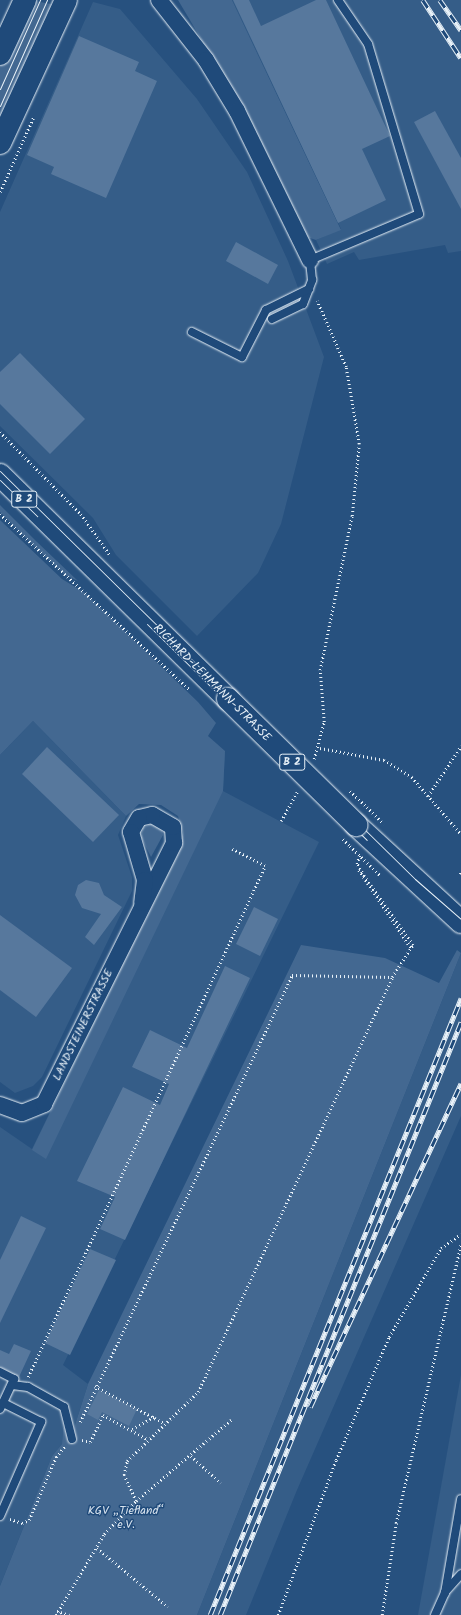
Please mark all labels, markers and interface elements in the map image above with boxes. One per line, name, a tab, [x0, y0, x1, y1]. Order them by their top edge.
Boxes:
road number: B 2	[11, 490, 37, 508]
street label: RICHARD-LEHMANN-STRASSE	[150, 621, 274, 745]
road number: B 2	[279, 753, 305, 771]
street label: LANDSTEINERSTRASSE	[50, 967, 116, 1083]
park label: KGV „Tiefland“ e.V.	[88, 1504, 164, 1532]

